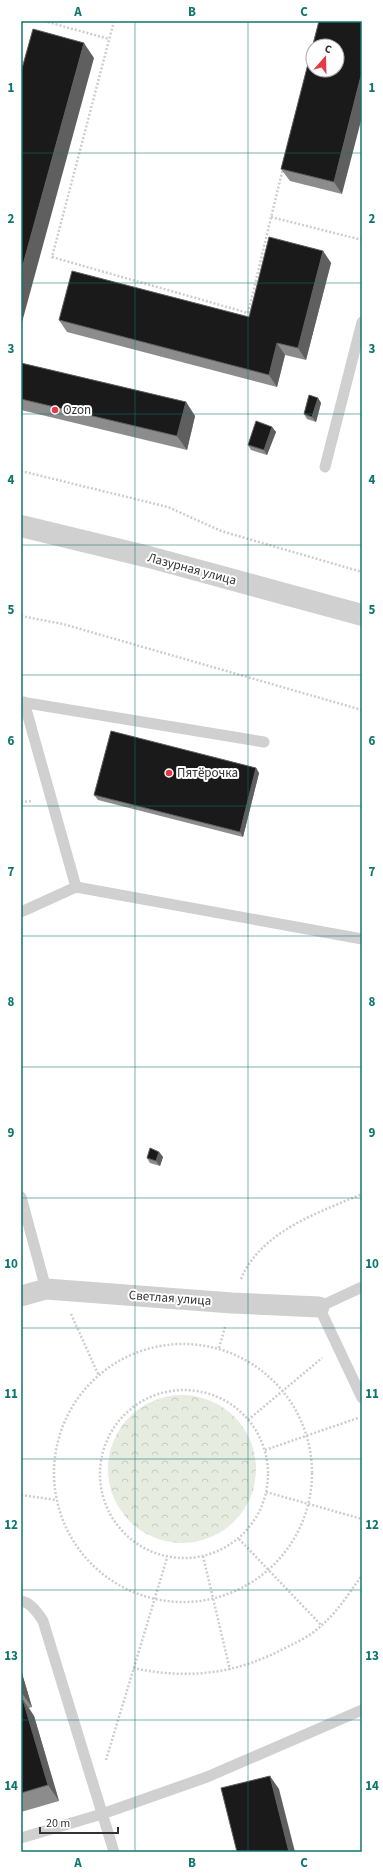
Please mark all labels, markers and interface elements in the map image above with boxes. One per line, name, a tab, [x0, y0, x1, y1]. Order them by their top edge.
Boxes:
text: A	[73, 3, 82, 21]
text: B	[188, 3, 196, 21]
text: C	[300, 3, 308, 21]
north arrow	[305, 38, 345, 78]
text: С	[323, 41, 334, 57]
text: 1	[8, 79, 15, 97]
text: 1	[369, 79, 376, 97]
text: 2	[8, 210, 15, 228]
text: 2	[369, 210, 376, 228]
text: 3	[8, 340, 15, 358]
text: 3	[369, 340, 376, 358]
place label: Ozon	[63, 401, 91, 419]
marker: Ozon	[50, 405, 60, 415]
text: 4	[8, 471, 15, 489]
text: 4	[369, 471, 376, 489]
street label: Лазурная улица	[146, 549, 238, 589]
text: 5	[8, 601, 15, 619]
text: 5	[369, 601, 376, 619]
text: 6	[8, 732, 15, 750]
text: 6	[369, 732, 376, 750]
place label: Пятёрочка	[177, 764, 238, 782]
marker: Пятёрочка	[164, 768, 174, 778]
text: 7	[8, 863, 15, 881]
text: 7	[369, 863, 376, 881]
text: 8	[8, 993, 15, 1011]
text: 8	[369, 993, 376, 1011]
text: 9	[8, 1124, 15, 1142]
text: 9	[369, 1124, 376, 1142]
text: 10	[4, 1255, 18, 1273]
text: 10	[365, 1255, 379, 1273]
street label: Светлая улица	[128, 1286, 212, 1310]
text: 11	[4, 1385, 18, 1403]
text: 11	[365, 1385, 379, 1403]
text: 12	[4, 1516, 18, 1534]
text: 12	[365, 1516, 379, 1534]
text: 13	[4, 1647, 18, 1665]
text: 13	[365, 1647, 379, 1665]
text: 14	[4, 1777, 18, 1795]
text: 14	[365, 1777, 379, 1795]
scale bar	[40, 1809, 118, 1835]
text: 20 m	[46, 1815, 70, 1832]
text: A	[73, 1854, 82, 1872]
text: B	[188, 1854, 196, 1872]
text: C	[300, 1854, 308, 1872]

